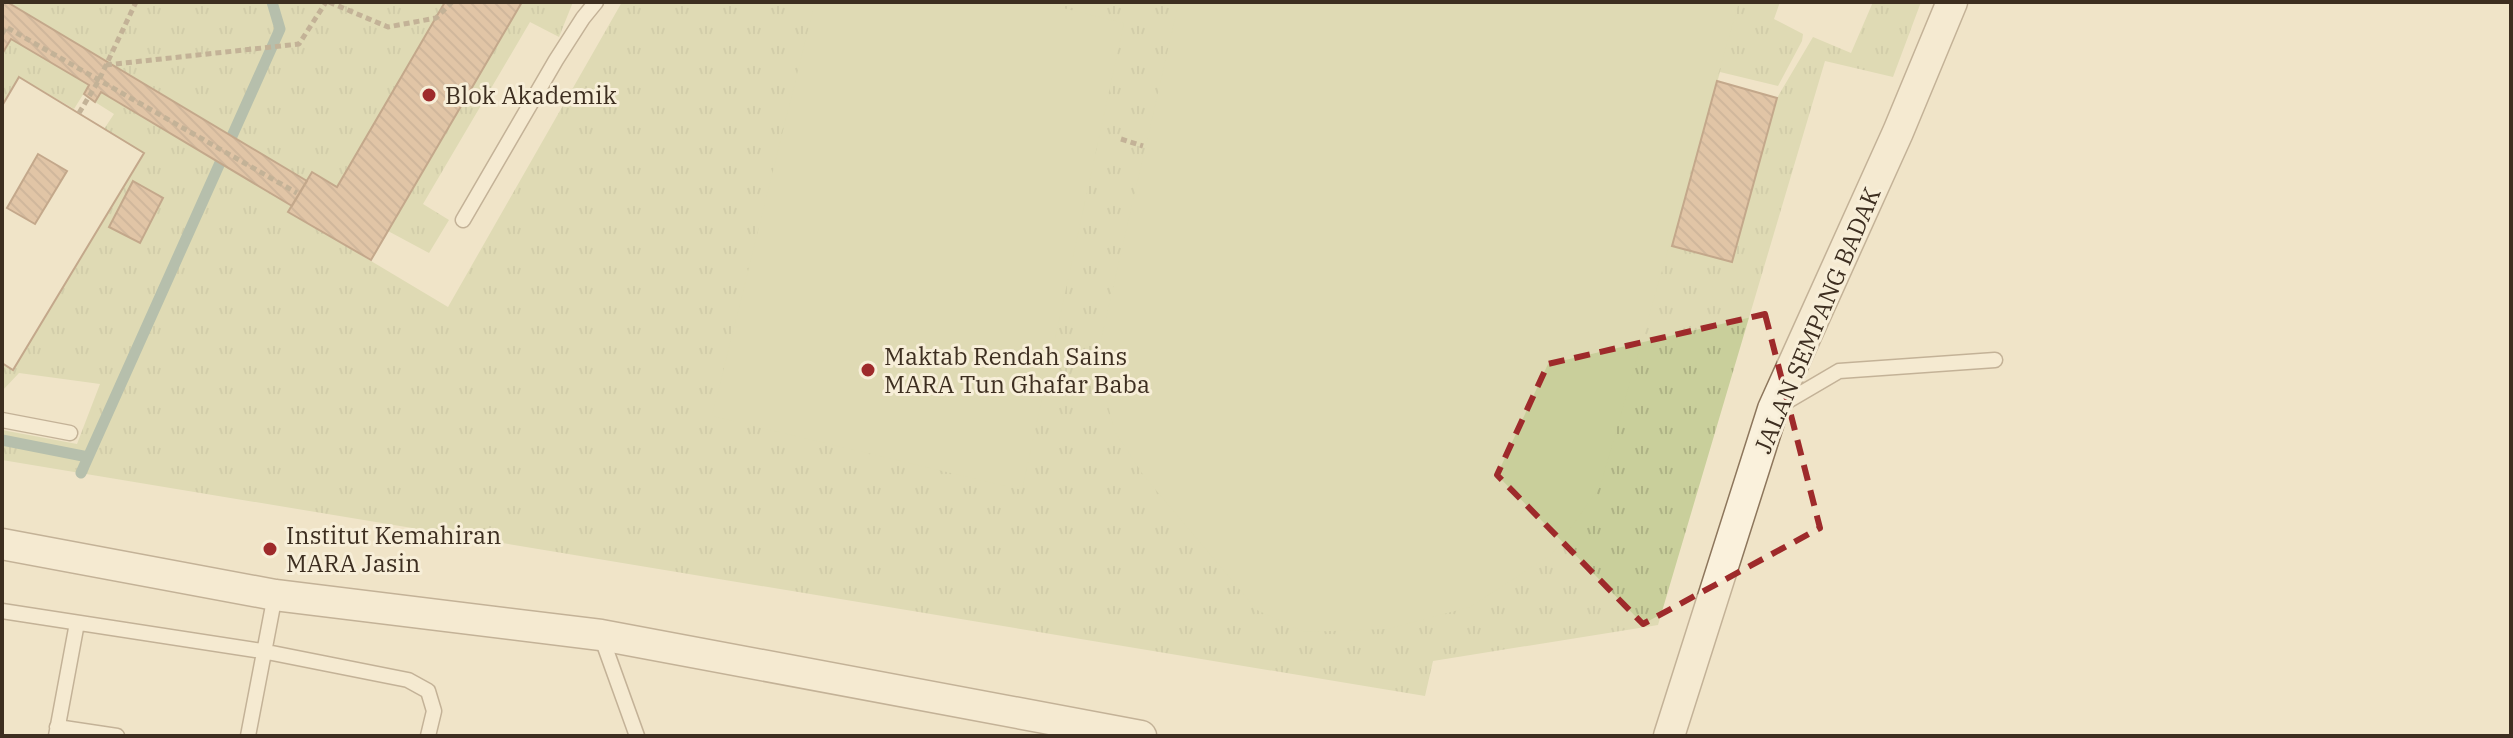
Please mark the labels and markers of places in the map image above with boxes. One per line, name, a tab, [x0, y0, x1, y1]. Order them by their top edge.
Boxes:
place label: Blok Akademik	[445, 79, 617, 111]
marker: Blok Akademik	[420, 86, 438, 104]
place label: Maktab Rendah Sains MARA Tun Ghafar Baba	[884, 340, 1150, 400]
marker: Maktab Rendah Sains MARA Tun Ghafar Baba	[859, 361, 877, 379]
place label: Institut Kemahiran MARA Jasin	[286, 519, 501, 579]
marker: Institut Kemahiran MARA Jasin	[261, 540, 279, 558]

